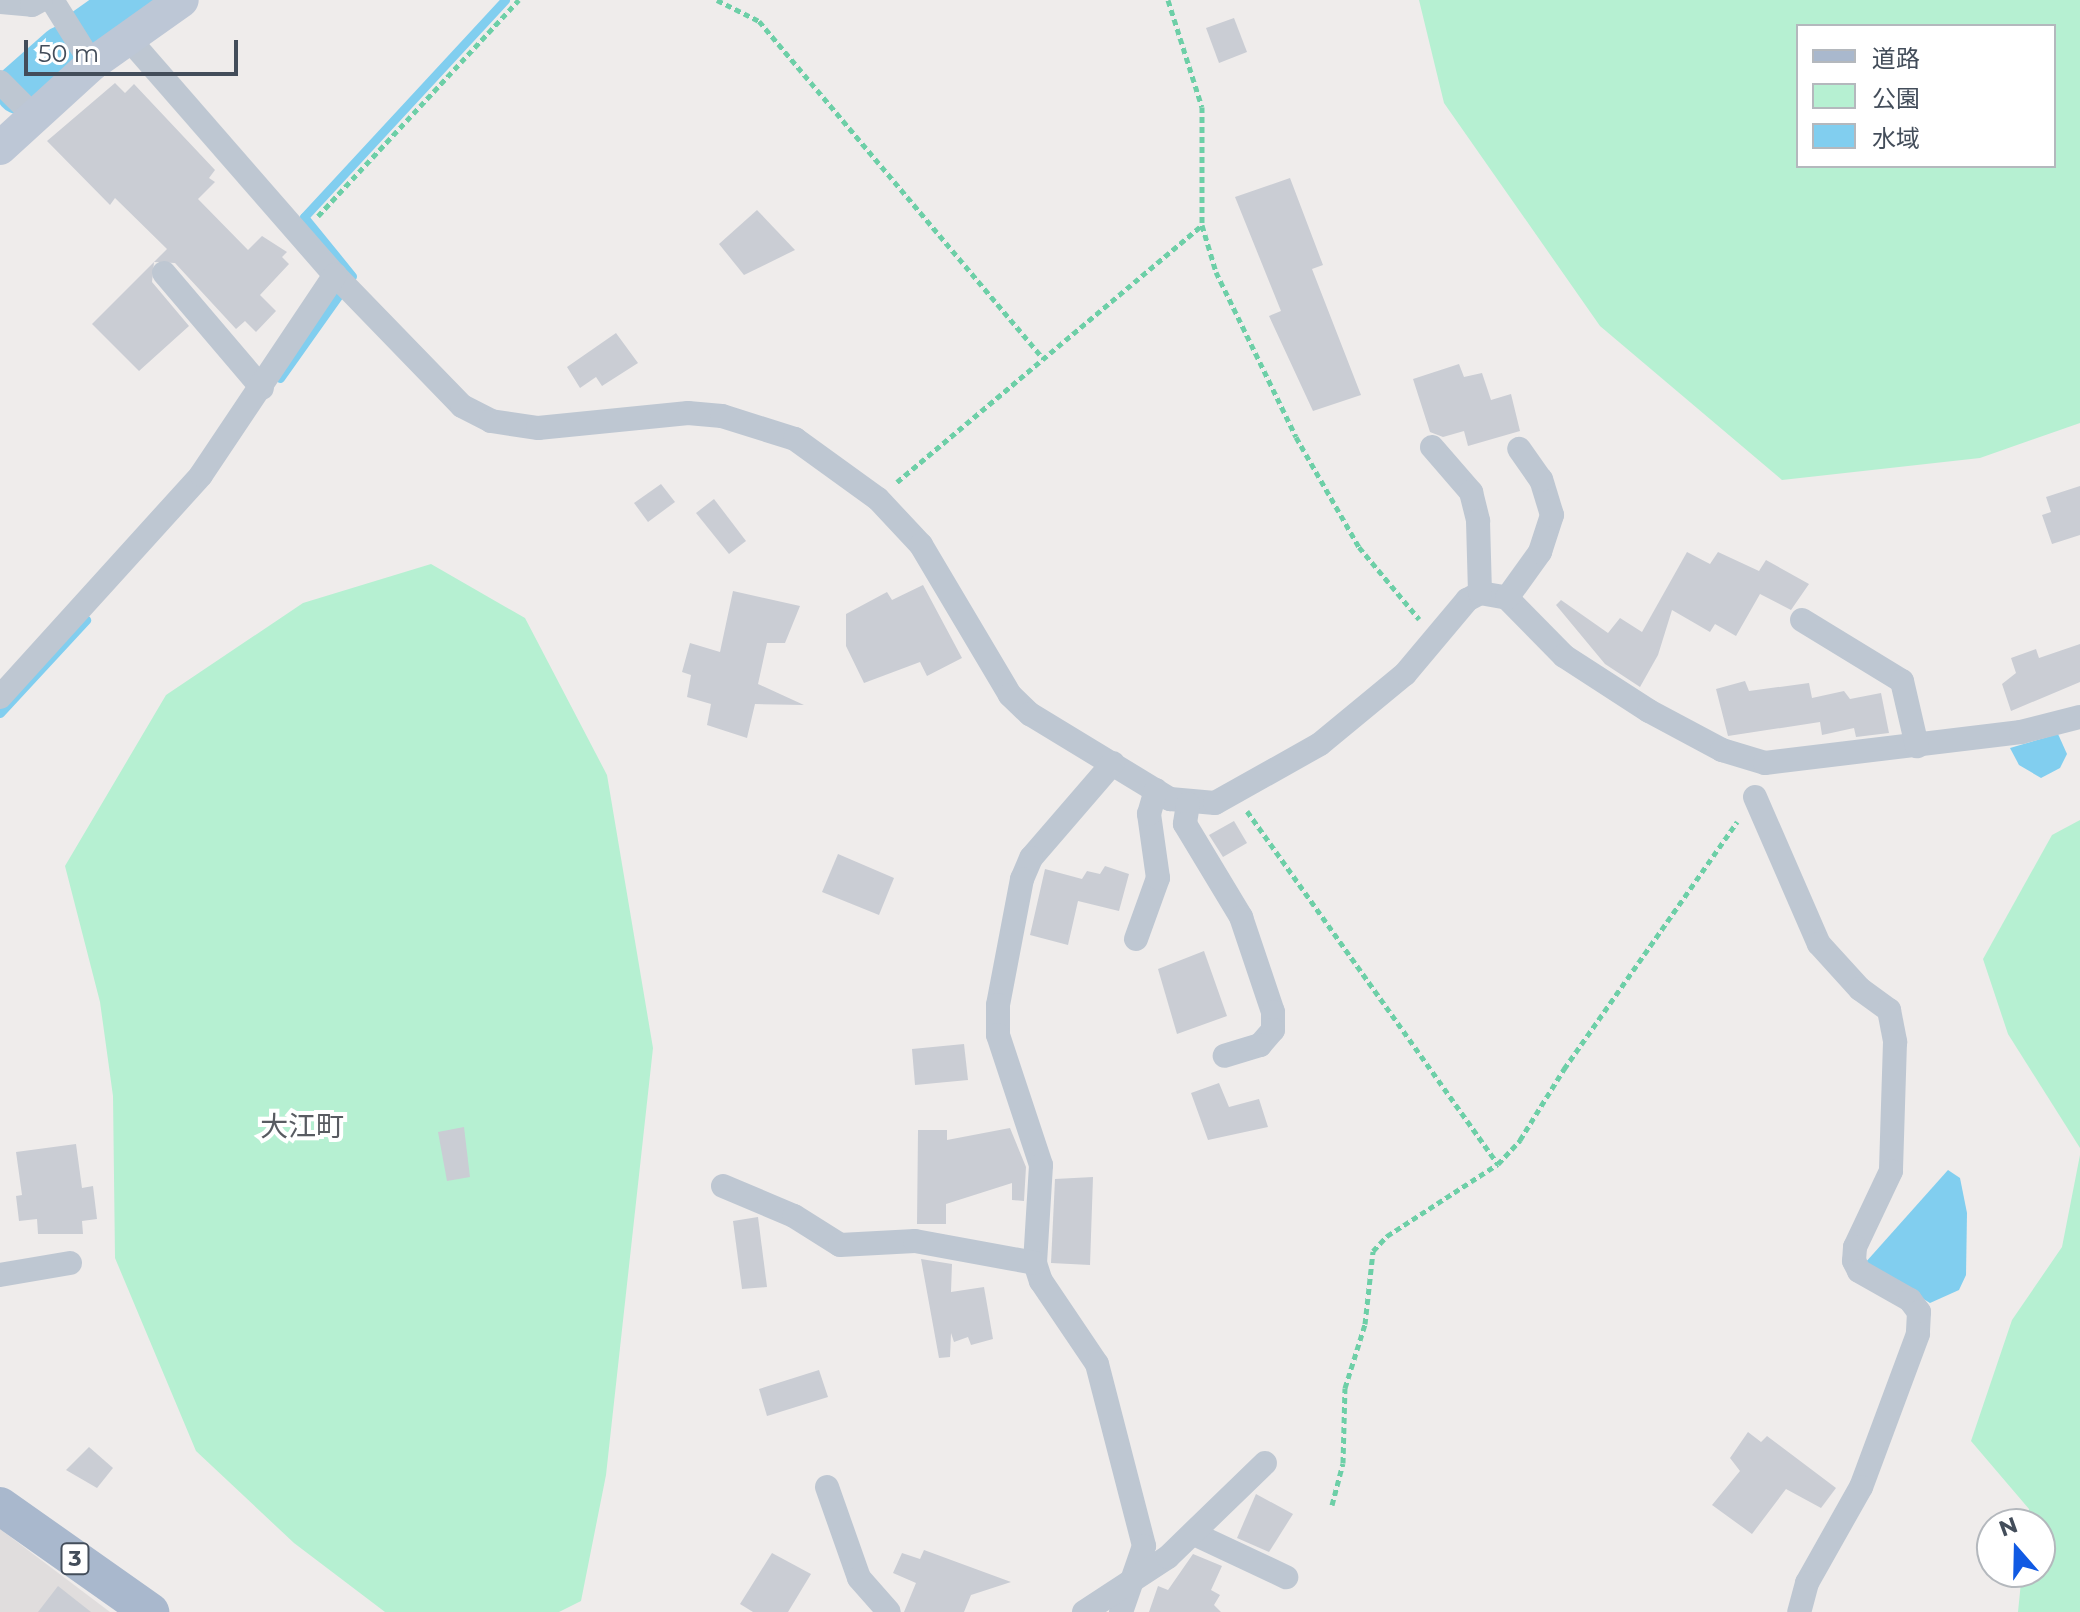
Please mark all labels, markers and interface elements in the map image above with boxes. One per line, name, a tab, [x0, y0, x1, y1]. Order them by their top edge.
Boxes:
scale bar	[28, 24, 242, 74]
legend	[1796, 24, 2056, 168]
text: 50 m	[38, 39, 99, 68]
text: 道路	[1872, 44, 1920, 73]
text: 公園	[1872, 84, 1920, 113]
text: 水域	[1872, 124, 1920, 153]
district label: 大江町	[260, 1109, 344, 1143]
north arrow	[1976, 1508, 2056, 1588]
text: N	[1995, 1511, 2021, 1543]
road number: 3	[59, 1541, 91, 1577]

